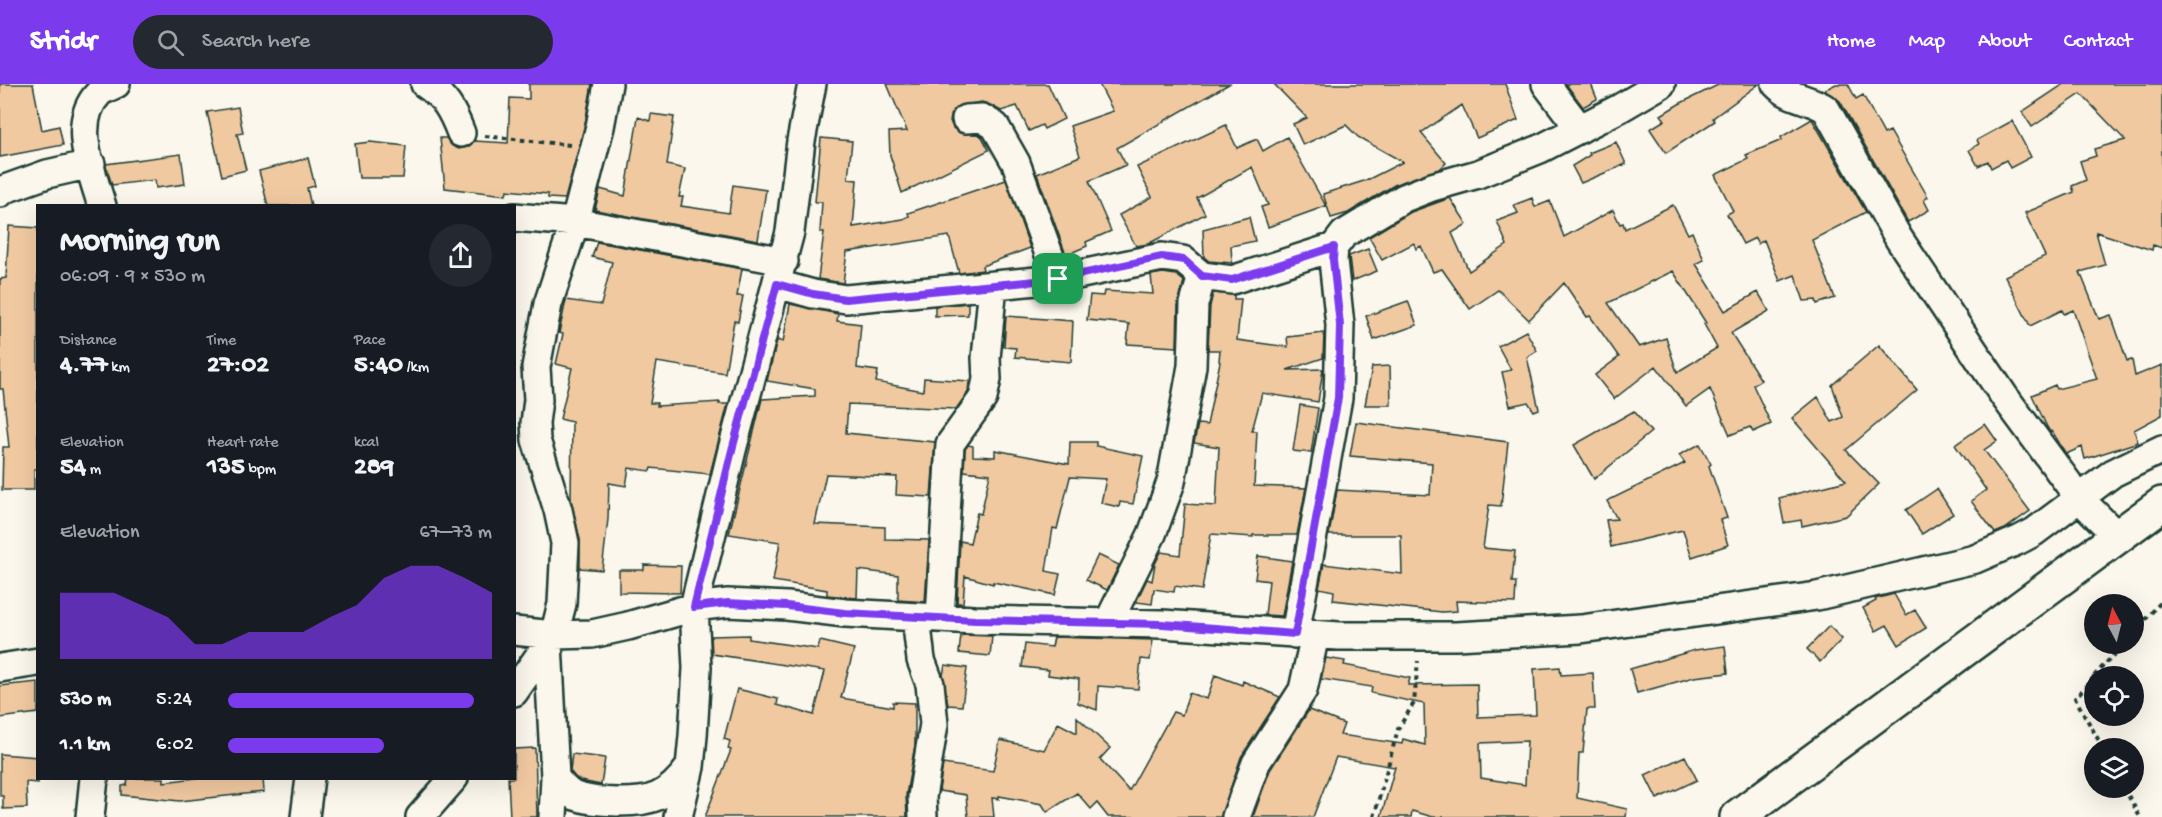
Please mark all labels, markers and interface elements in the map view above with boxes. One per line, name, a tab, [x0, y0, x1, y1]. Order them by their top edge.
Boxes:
search box	[133, 15, 553, 69]
text: Stridr	[30, 26, 97, 59]
icon: search	[154, 26, 187, 59]
text: Search here	[202, 29, 310, 55]
text: Home	[1827, 30, 1875, 55]
text: Map	[1908, 30, 1945, 55]
text: About	[1978, 30, 2031, 55]
text: Contact	[2064, 30, 2132, 55]
text: Morning run	[60, 224, 220, 262]
button: share	[429, 224, 492, 287]
pin	[1032, 253, 1083, 304]
icon: arrive	[1041, 262, 1074, 295]
text: 06:09 · 9 × 530 m	[60, 266, 205, 289]
text: Distance	[60, 332, 117, 351]
text: Time	[207, 332, 236, 351]
text: Pace	[354, 332, 385, 351]
text: 4.77	[60, 351, 108, 382]
text: 27:02	[207, 351, 269, 382]
text: 5:40	[354, 351, 403, 382]
text: km	[108, 359, 130, 378]
text: /km	[403, 359, 429, 378]
text: Elevation	[60, 434, 124, 453]
text: Heart rate	[207, 434, 279, 453]
text: kcal	[354, 434, 379, 453]
text: 54	[60, 453, 86, 484]
text: 135	[207, 453, 245, 484]
text: 289	[354, 453, 394, 484]
text: m	[86, 461, 101, 480]
text: bpm	[245, 461, 276, 480]
text: Elevation	[60, 522, 140, 545]
text: 67–73 m	[419, 522, 492, 545]
north arrow	[2084, 594, 2144, 654]
map controls	[2084, 594, 2144, 798]
button: locate	[2084, 666, 2144, 726]
text: 530 m	[60, 689, 111, 712]
text: 5:24	[156, 689, 192, 712]
text: 1.1 km	[60, 734, 110, 757]
text: 6:02	[156, 734, 194, 757]
button: layers	[2084, 738, 2144, 798]

